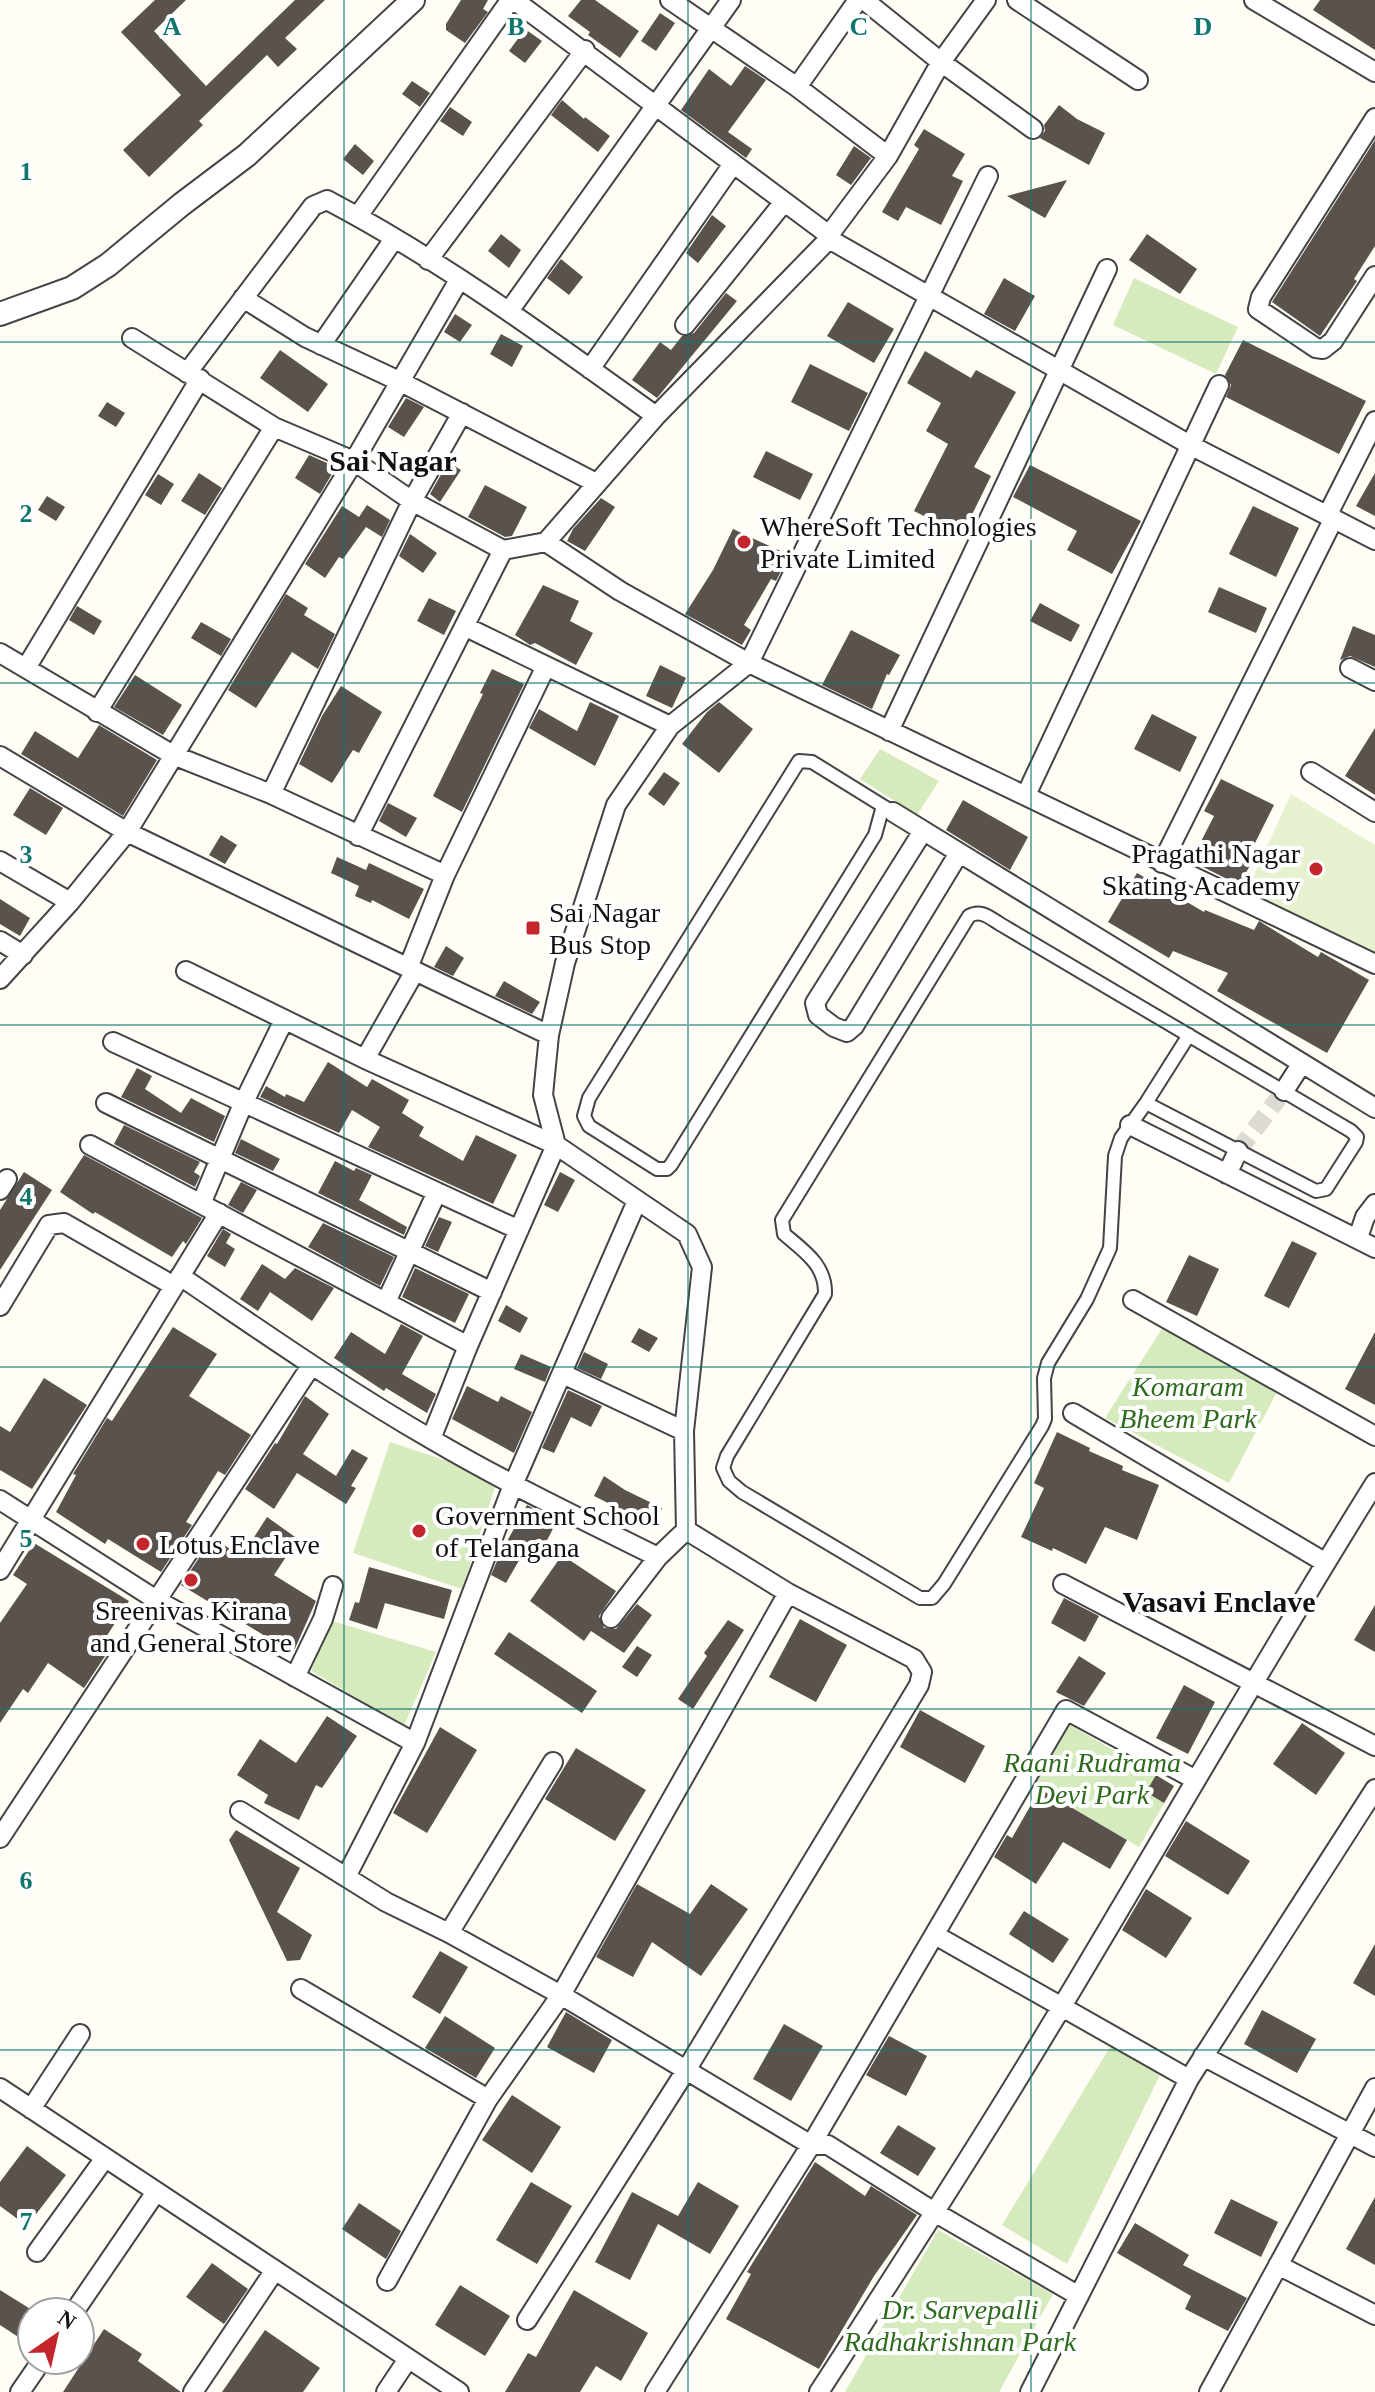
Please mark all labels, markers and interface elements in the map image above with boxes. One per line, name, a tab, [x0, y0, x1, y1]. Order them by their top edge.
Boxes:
text: A	[163, 12, 182, 41]
text: B	[507, 12, 525, 41]
text: C	[850, 12, 868, 41]
text: D	[1194, 12, 1212, 41]
text: 1	[20, 157, 33, 186]
district label: Sai Nagar	[329, 444, 457, 477]
text: 2	[20, 499, 33, 528]
place label: WhereSoft Technologies Private Limited	[760, 511, 1037, 574]
marker: WhereSoft Technologies Private Limited	[735, 533, 753, 551]
place label: Pragathi Nagar Skating Academy	[1102, 838, 1301, 901]
text: 3	[20, 840, 33, 869]
marker: Pragathi Nagar Skating Academy	[1307, 860, 1325, 878]
place label: Sai Nagar Bus Stop	[549, 897, 661, 960]
marker: Sai Nagar Bus Stop	[524, 919, 542, 937]
text: 4	[20, 1182, 33, 1211]
park label: Komaram Bheem Park	[1119, 1371, 1257, 1434]
place label: Government School of Telangana	[435, 1500, 660, 1563]
marker: Government School of Telangana	[410, 1522, 428, 1540]
text: 5	[20, 1524, 33, 1553]
place label: Lotus Enclave	[159, 1529, 320, 1560]
marker: Lotus Enclave	[134, 1535, 152, 1553]
marker: Sreenivas Kirana and General Store	[182, 1571, 200, 1589]
district label: Vasavi Enclave	[1122, 1585, 1316, 1618]
place label: Sreenivas Kirana and General Store	[90, 1595, 292, 1658]
park label: Raani Rudrama Devi Park	[1002, 1747, 1181, 1810]
text: 6	[20, 1866, 33, 1895]
text: 7	[20, 2207, 33, 2236]
park label: Dr. Sarvepalli Radhakrishnan Park	[843, 2294, 1077, 2357]
north arrow	[16, 2296, 96, 2376]
text: N	[53, 2305, 81, 2335]

